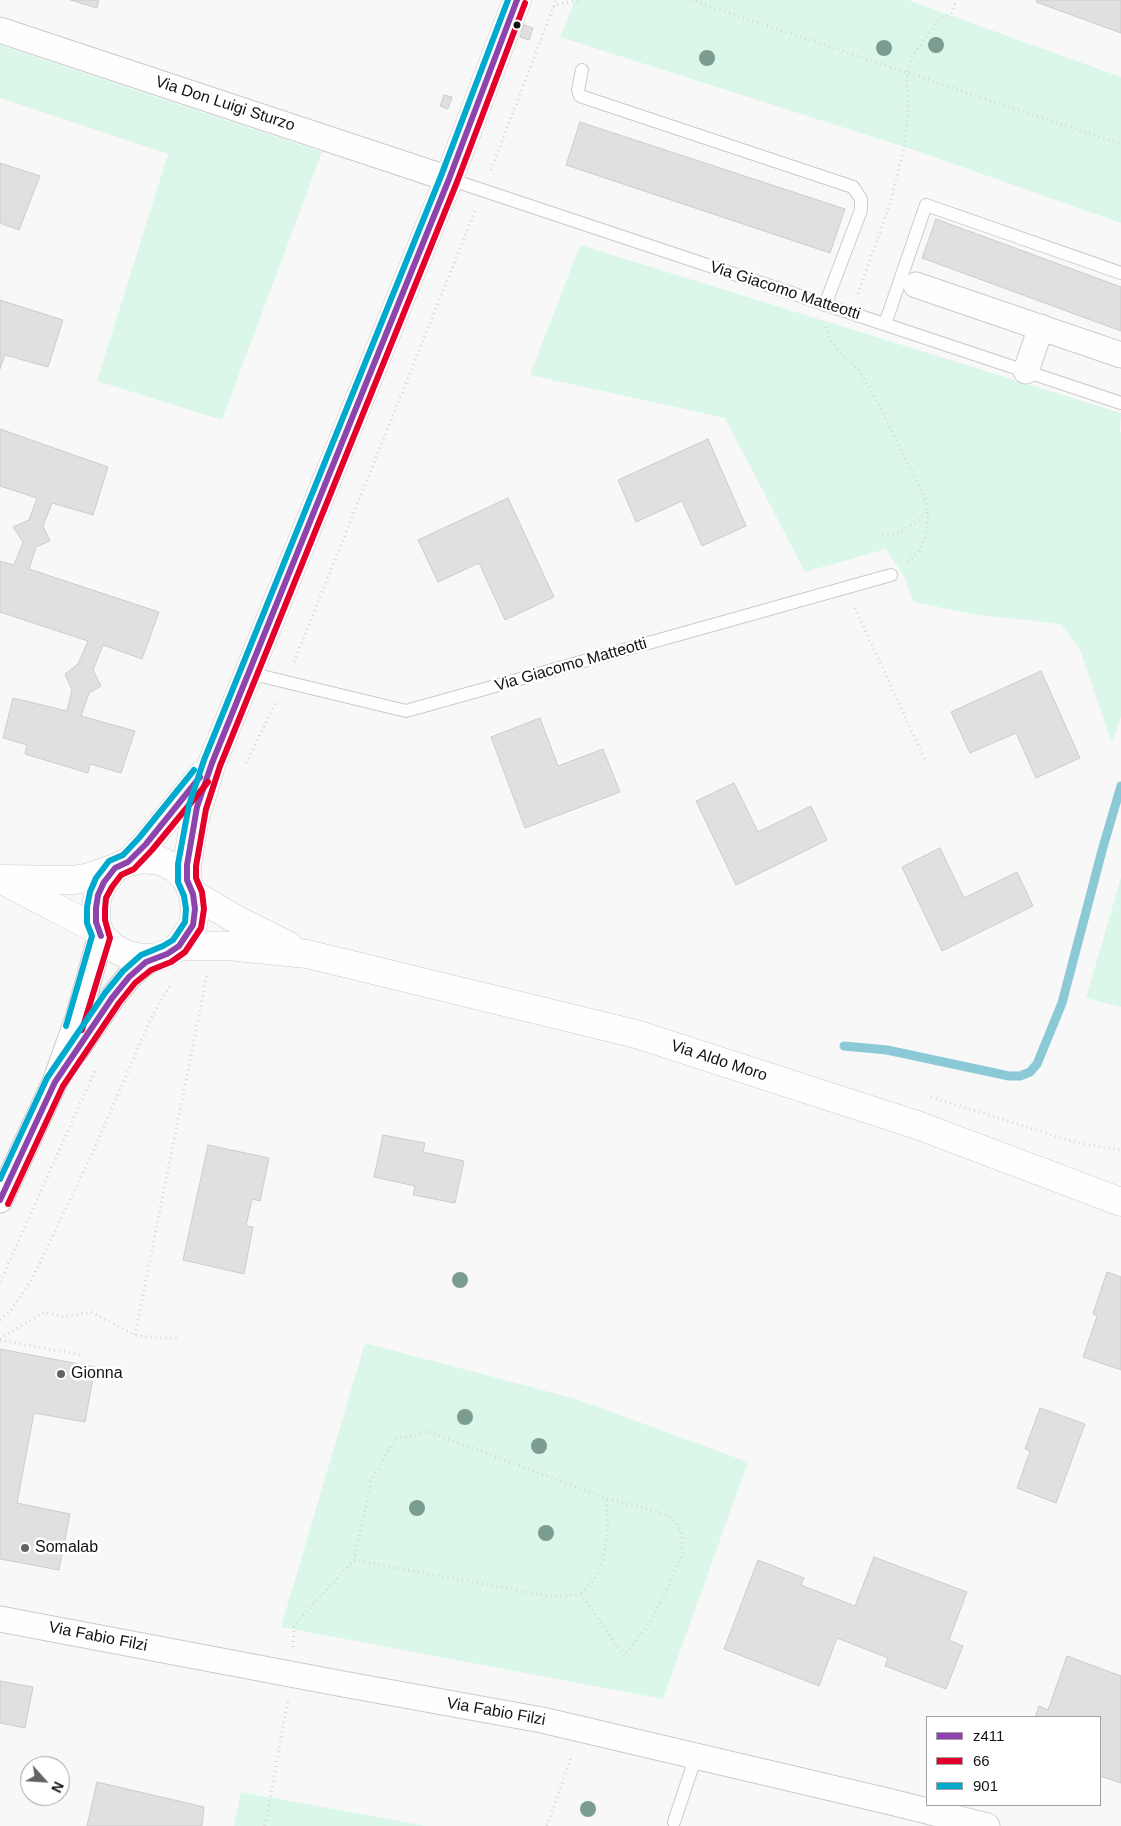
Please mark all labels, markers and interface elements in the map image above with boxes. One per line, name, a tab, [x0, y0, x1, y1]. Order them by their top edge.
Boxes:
unlabelled marker	[512, 20, 522, 30]
street label: Via Don Luigi Sturzo	[153, 72, 297, 136]
street label: Via Giacomo Matteotti	[707, 258, 863, 324]
street label: Via Giacomo Matteotti	[493, 634, 649, 696]
street label: Via Aldo Moro	[668, 1036, 770, 1086]
place label: Gionna	[71, 1364, 123, 1384]
marker: Gionna	[55, 1368, 67, 1380]
place label: Somalab	[35, 1538, 98, 1558]
marker: Somalab	[19, 1542, 31, 1554]
street label: Via Fabio Filzi	[47, 1618, 149, 1656]
street label: Via Fabio Filzi	[445, 1694, 547, 1730]
legend	[926, 1716, 1101, 1806]
text: z411	[973, 1727, 1004, 1744]
text: 66	[973, 1752, 990, 1769]
north arrow	[20, 1756, 70, 1806]
text: 901	[973, 1777, 998, 1794]
text: N	[48, 1779, 67, 1795]

